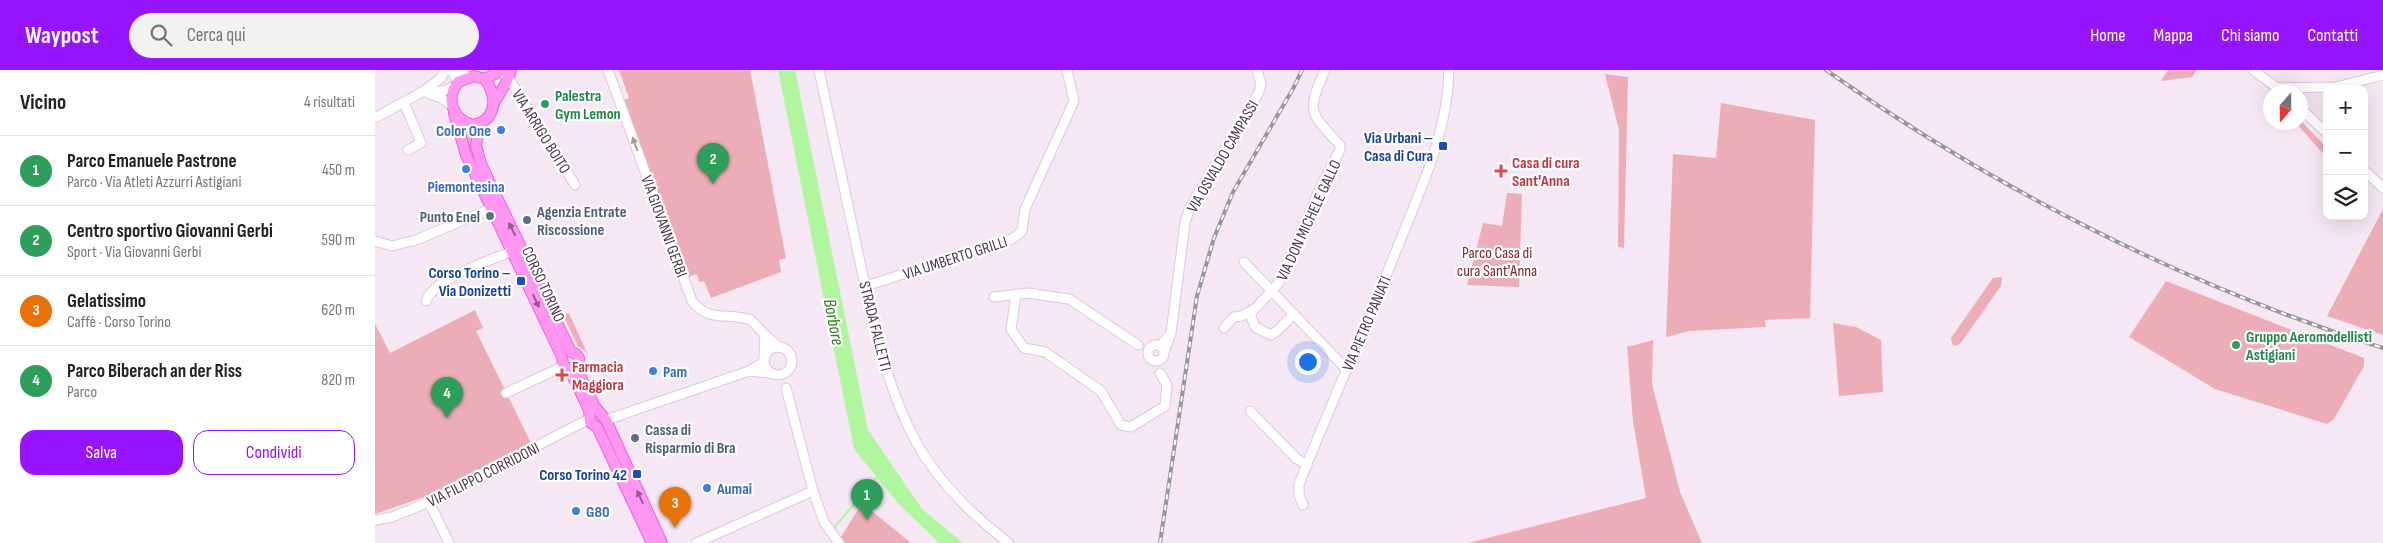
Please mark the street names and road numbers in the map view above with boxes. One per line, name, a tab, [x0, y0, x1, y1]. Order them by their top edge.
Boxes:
street label: VIA ARRIGO BOITO	[507, 86, 574, 177]
street label: VIA OSVALDO CAMPASSI	[1183, 97, 1263, 216]
street label: VIA DON MICHELE GALLO	[1273, 157, 1346, 284]
street label: VIA GIOVANNI GERBI	[636, 173, 691, 280]
street label: VIA UMBERTO GRILLI	[901, 233, 1010, 284]
street label: CORSO TORINO	[517, 244, 568, 325]
street label: VIA PIETRO PANIATI	[1339, 273, 1396, 374]
street label: STRADA FALLETTI	[854, 279, 895, 373]
street label: VIA FILIPPO CORRIDONI	[424, 439, 543, 512]

